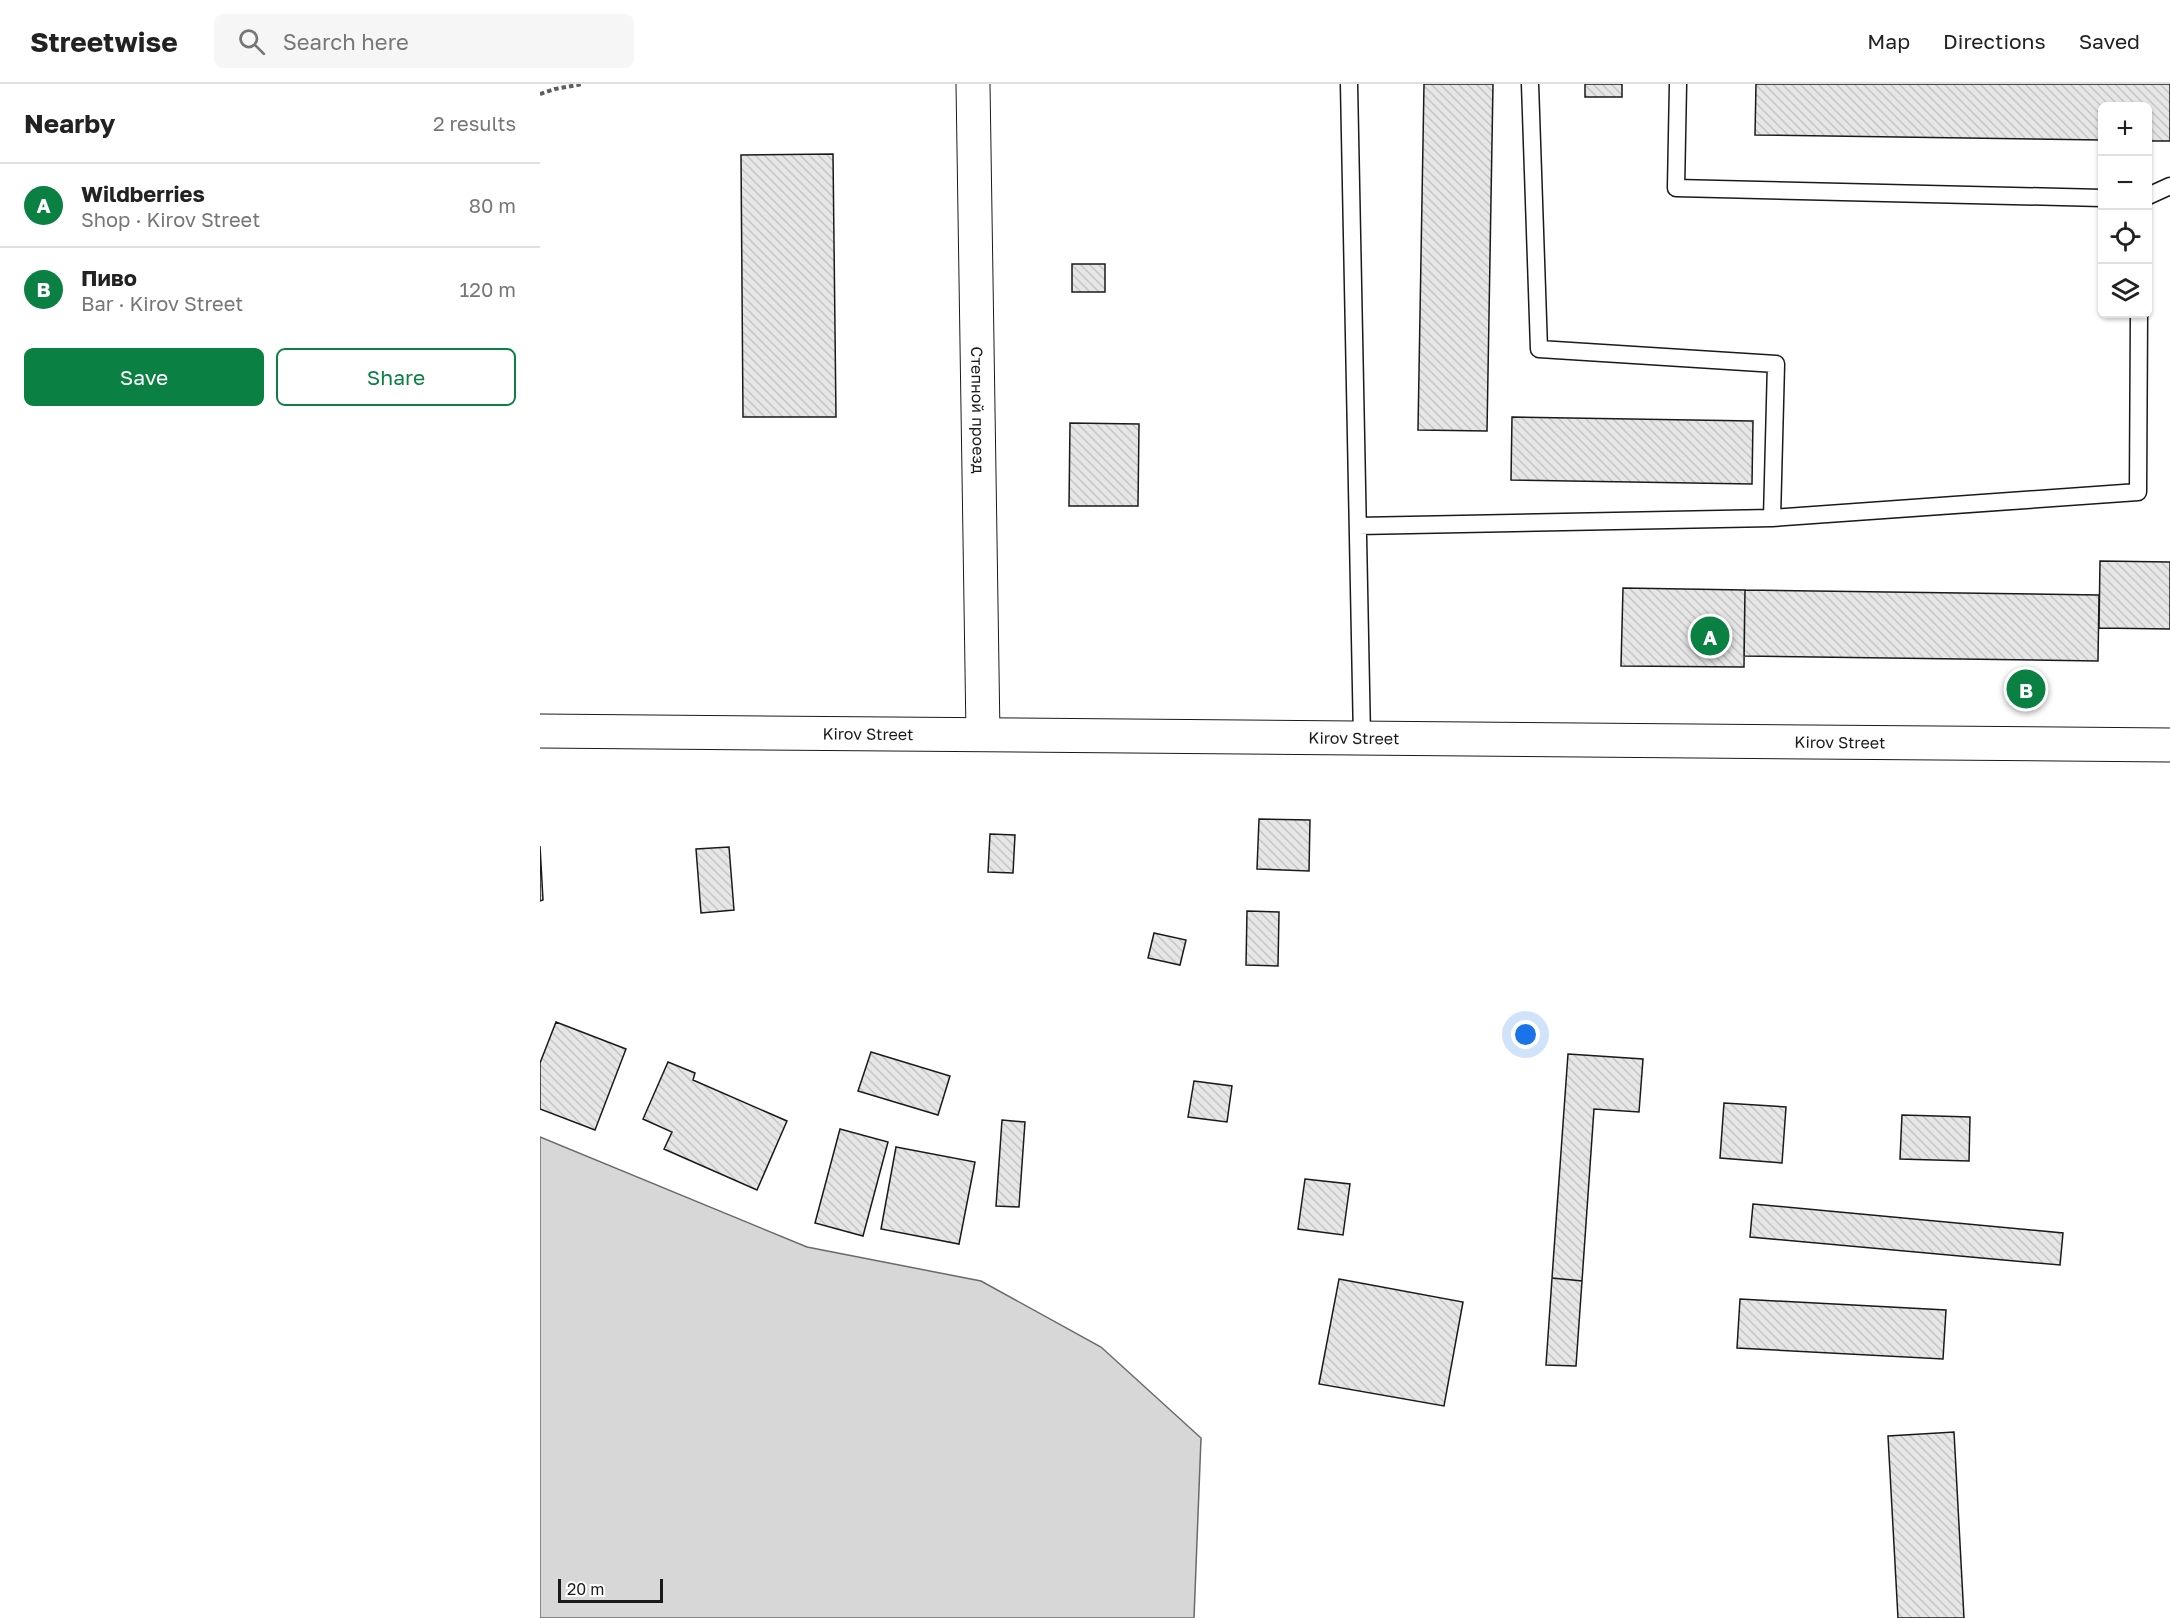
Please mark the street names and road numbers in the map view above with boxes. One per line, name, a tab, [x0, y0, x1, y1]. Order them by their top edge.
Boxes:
street label: Степной проезд	[967, 346, 989, 474]
street label: Kirov Street	[822, 723, 914, 744]
street label: Kirov Street	[1308, 728, 1400, 748]
street label: Kirov Street	[1794, 732, 1886, 753]

